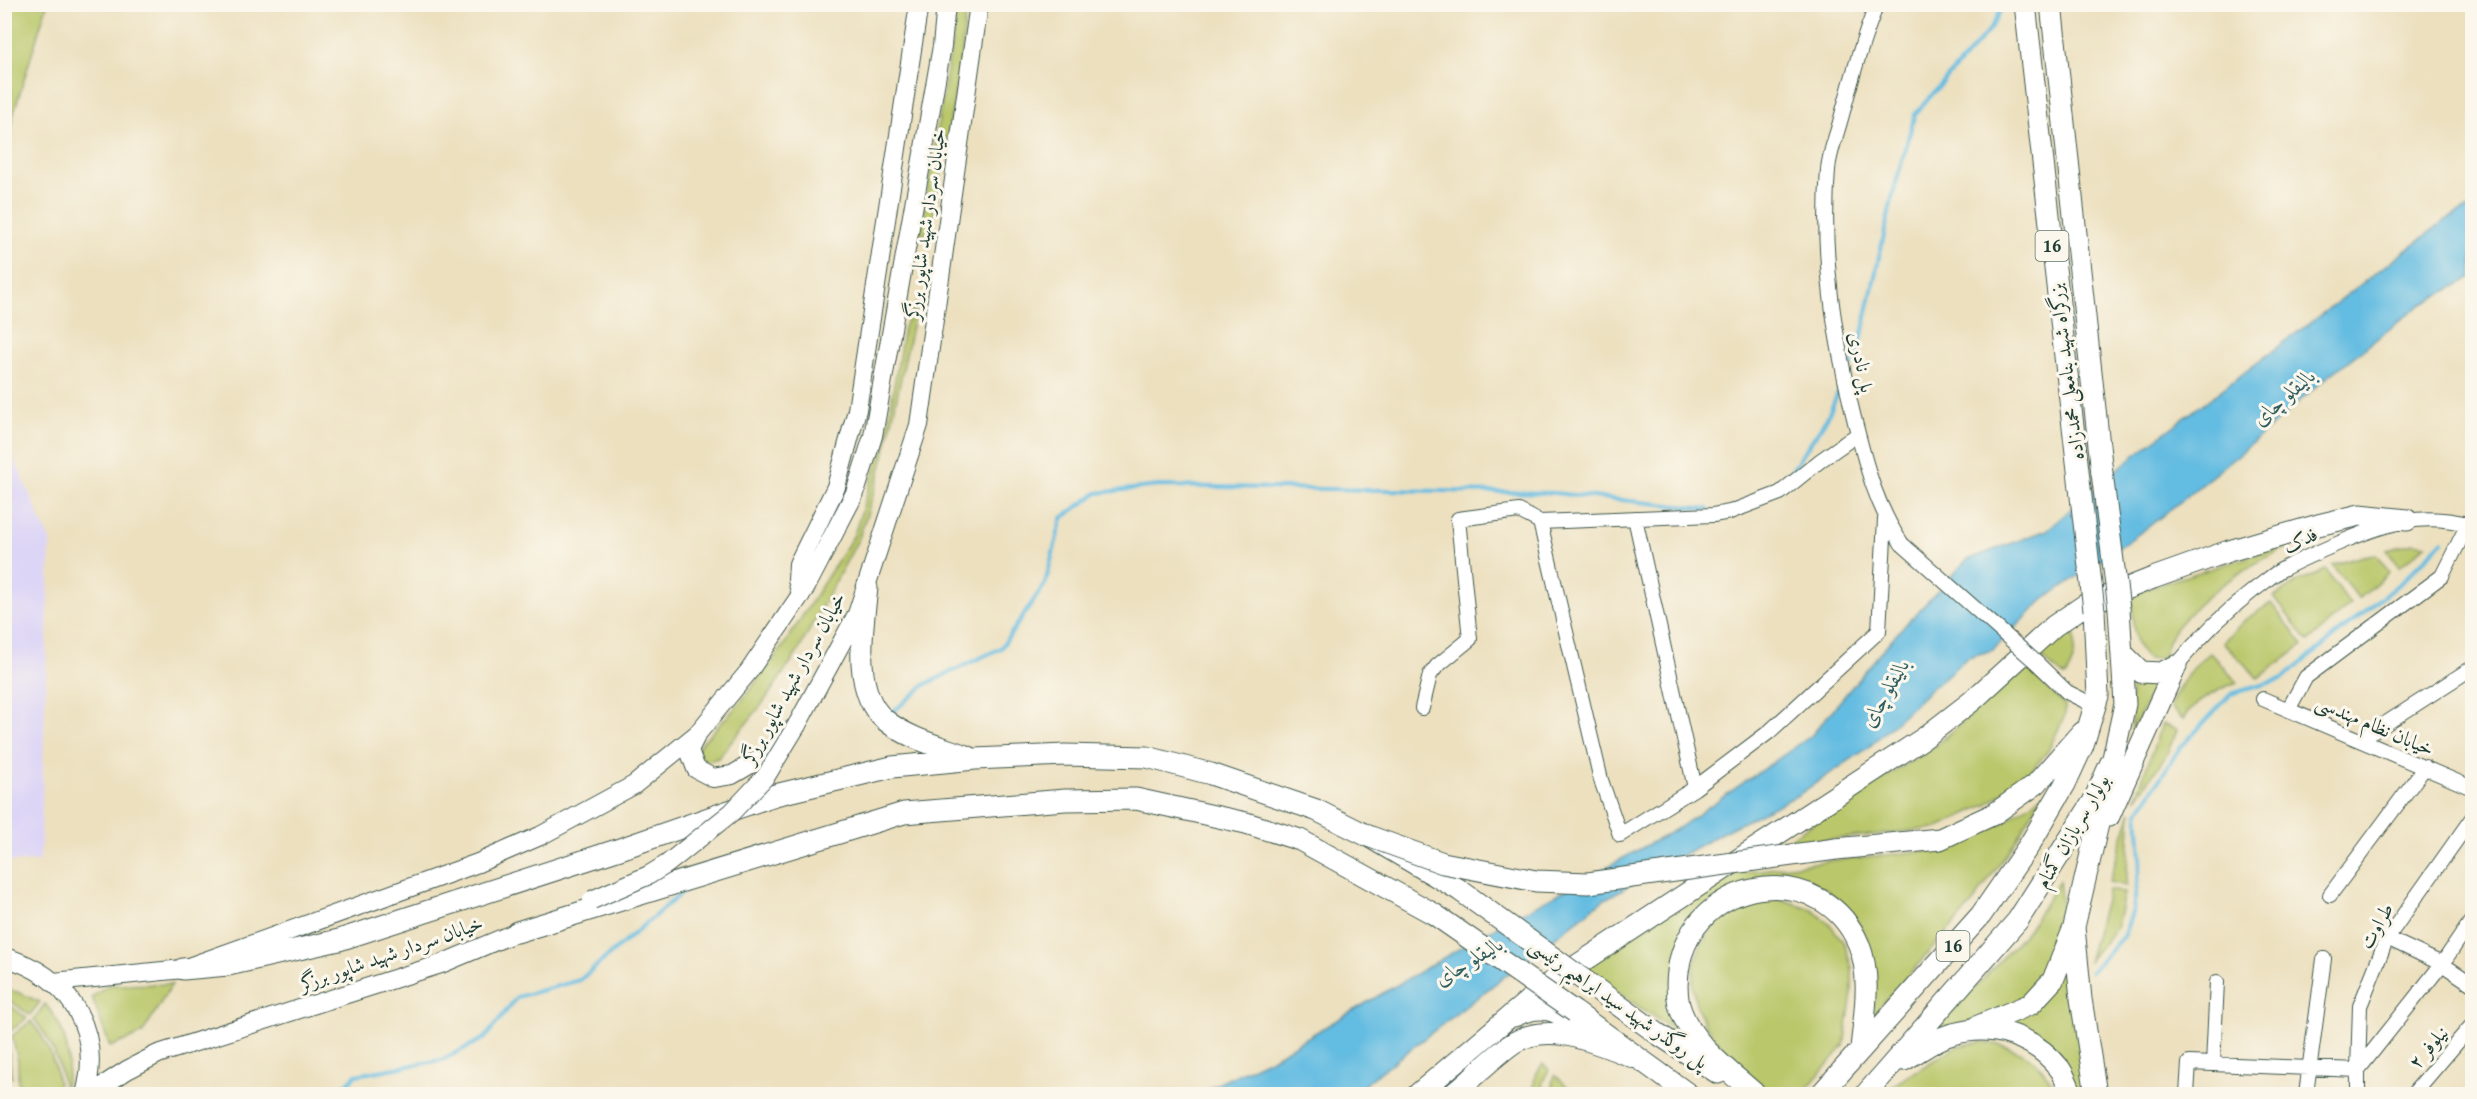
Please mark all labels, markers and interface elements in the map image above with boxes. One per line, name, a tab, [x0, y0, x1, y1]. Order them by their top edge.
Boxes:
street label: خیابان سردار شهید شاپور برزگر	[896, 126, 953, 324]
road number: 16	[2036, 231, 2068, 261]
street label: بزرگراه شهید بنامعلی محمدزاده	[2040, 281, 2092, 462]
street label: پل نادری	[1841, 329, 1883, 396]
water label: بالیقلو چای	[2245, 360, 2322, 433]
street label: فدک	[2278, 519, 2322, 560]
street label: خیابان سردار شهید شاپور برزگر	[732, 586, 853, 771]
water label: بالیقلو چای	[1852, 652, 1917, 733]
street label: خیابان نظام مهندسی	[2310, 687, 2439, 766]
street label: بولوار سربازان گمنام	[2027, 768, 2119, 895]
street label: طراوت	[2351, 897, 2400, 954]
street label: خیابان سردار شهید شاپور برزگر	[293, 907, 487, 999]
water label: بالیقلو چای	[1428, 928, 1509, 993]
street label: پل روگذر شهید سید ابراهیم رئیسی	[1520, 930, 1716, 1081]
road number: 16	[1936, 931, 1970, 961]
street label: نیلوفر ۲	[2401, 1019, 2455, 1075]

